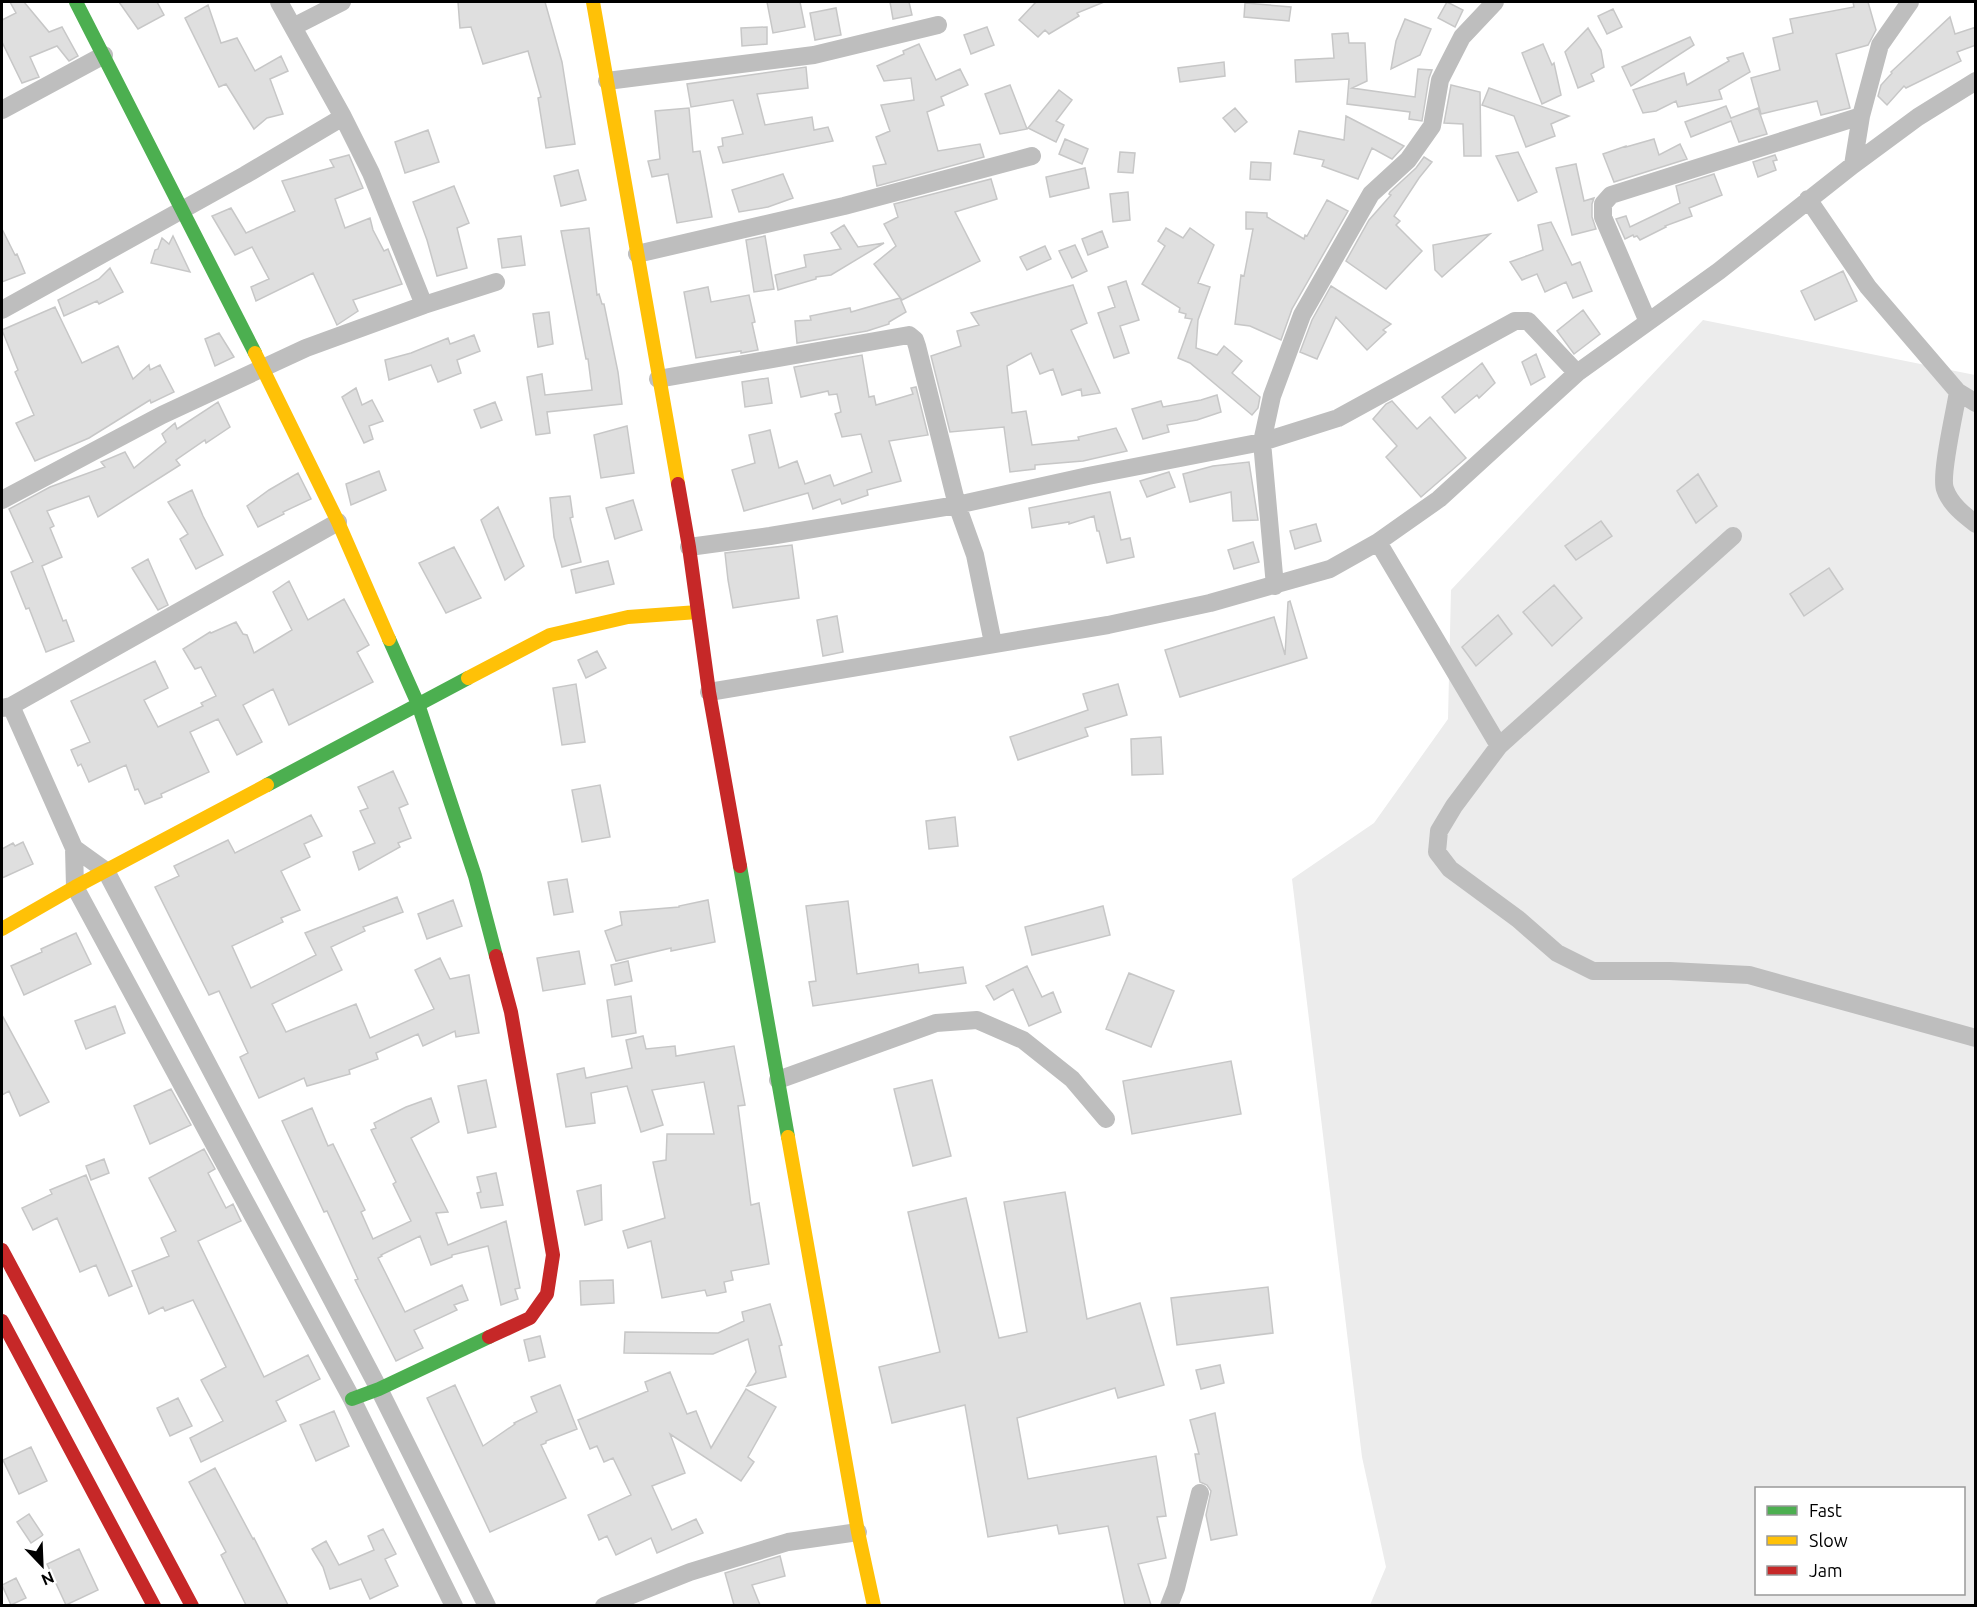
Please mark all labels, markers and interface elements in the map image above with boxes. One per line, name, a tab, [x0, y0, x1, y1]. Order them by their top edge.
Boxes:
legend	[1755, 1487, 1965, 1595]
text: Fast	[1809, 1500, 1842, 1520]
text: Slow	[1809, 1530, 1848, 1550]
north arrow	[12, 1535, 72, 1595]
text: Jam	[1809, 1560, 1843, 1580]
text: N	[39, 1568, 57, 1589]

